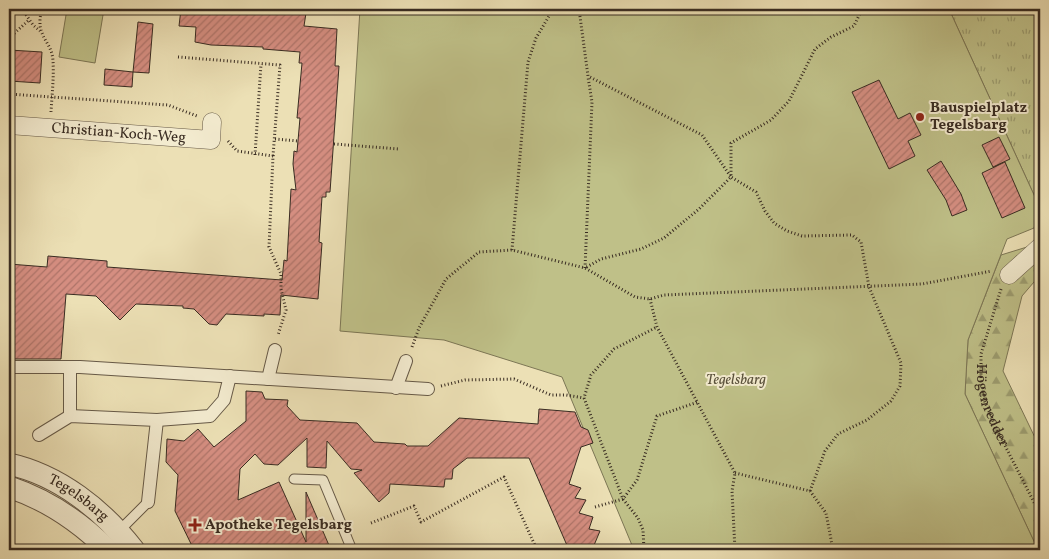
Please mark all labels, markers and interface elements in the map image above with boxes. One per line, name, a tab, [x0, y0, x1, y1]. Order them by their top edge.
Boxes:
place label: Bauspielplatz Tegelsbarg	[930, 98, 1027, 136]
marker: Bauspielplatz Tegelsbarg	[914, 111, 926, 123]
street label: Christian-Koch-Weg	[51, 118, 187, 149]
street label: Högenredder	[971, 364, 1014, 450]
park label: Tegelsbarg	[706, 370, 766, 391]
street label: Tegelsbarg	[44, 469, 114, 527]
place label: Apotheke Tegelsbarg	[205, 515, 352, 536]
marker: Apotheke Tegelsbarg	[189, 519, 201, 531]

